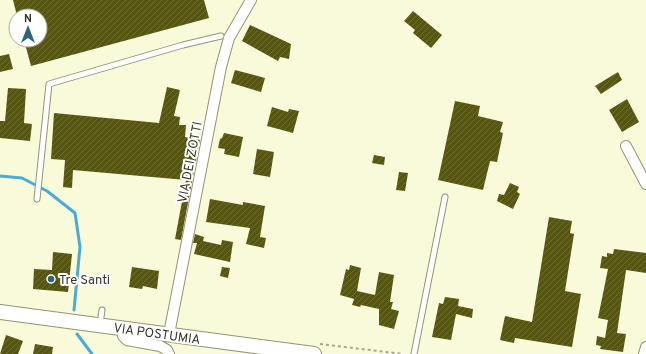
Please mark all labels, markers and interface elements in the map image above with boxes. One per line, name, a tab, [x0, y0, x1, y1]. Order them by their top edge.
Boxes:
north arrow	[8, 8, 48, 48]
text: N	[24, 12, 32, 26]
street label: VIA DEI ZOTTI	[175, 120, 207, 205]
place label: Tre Santi	[59, 273, 110, 289]
marker: Tre Santi	[46, 274, 56, 284]
street label: VIA POSTUMIA	[112, 321, 201, 349]

